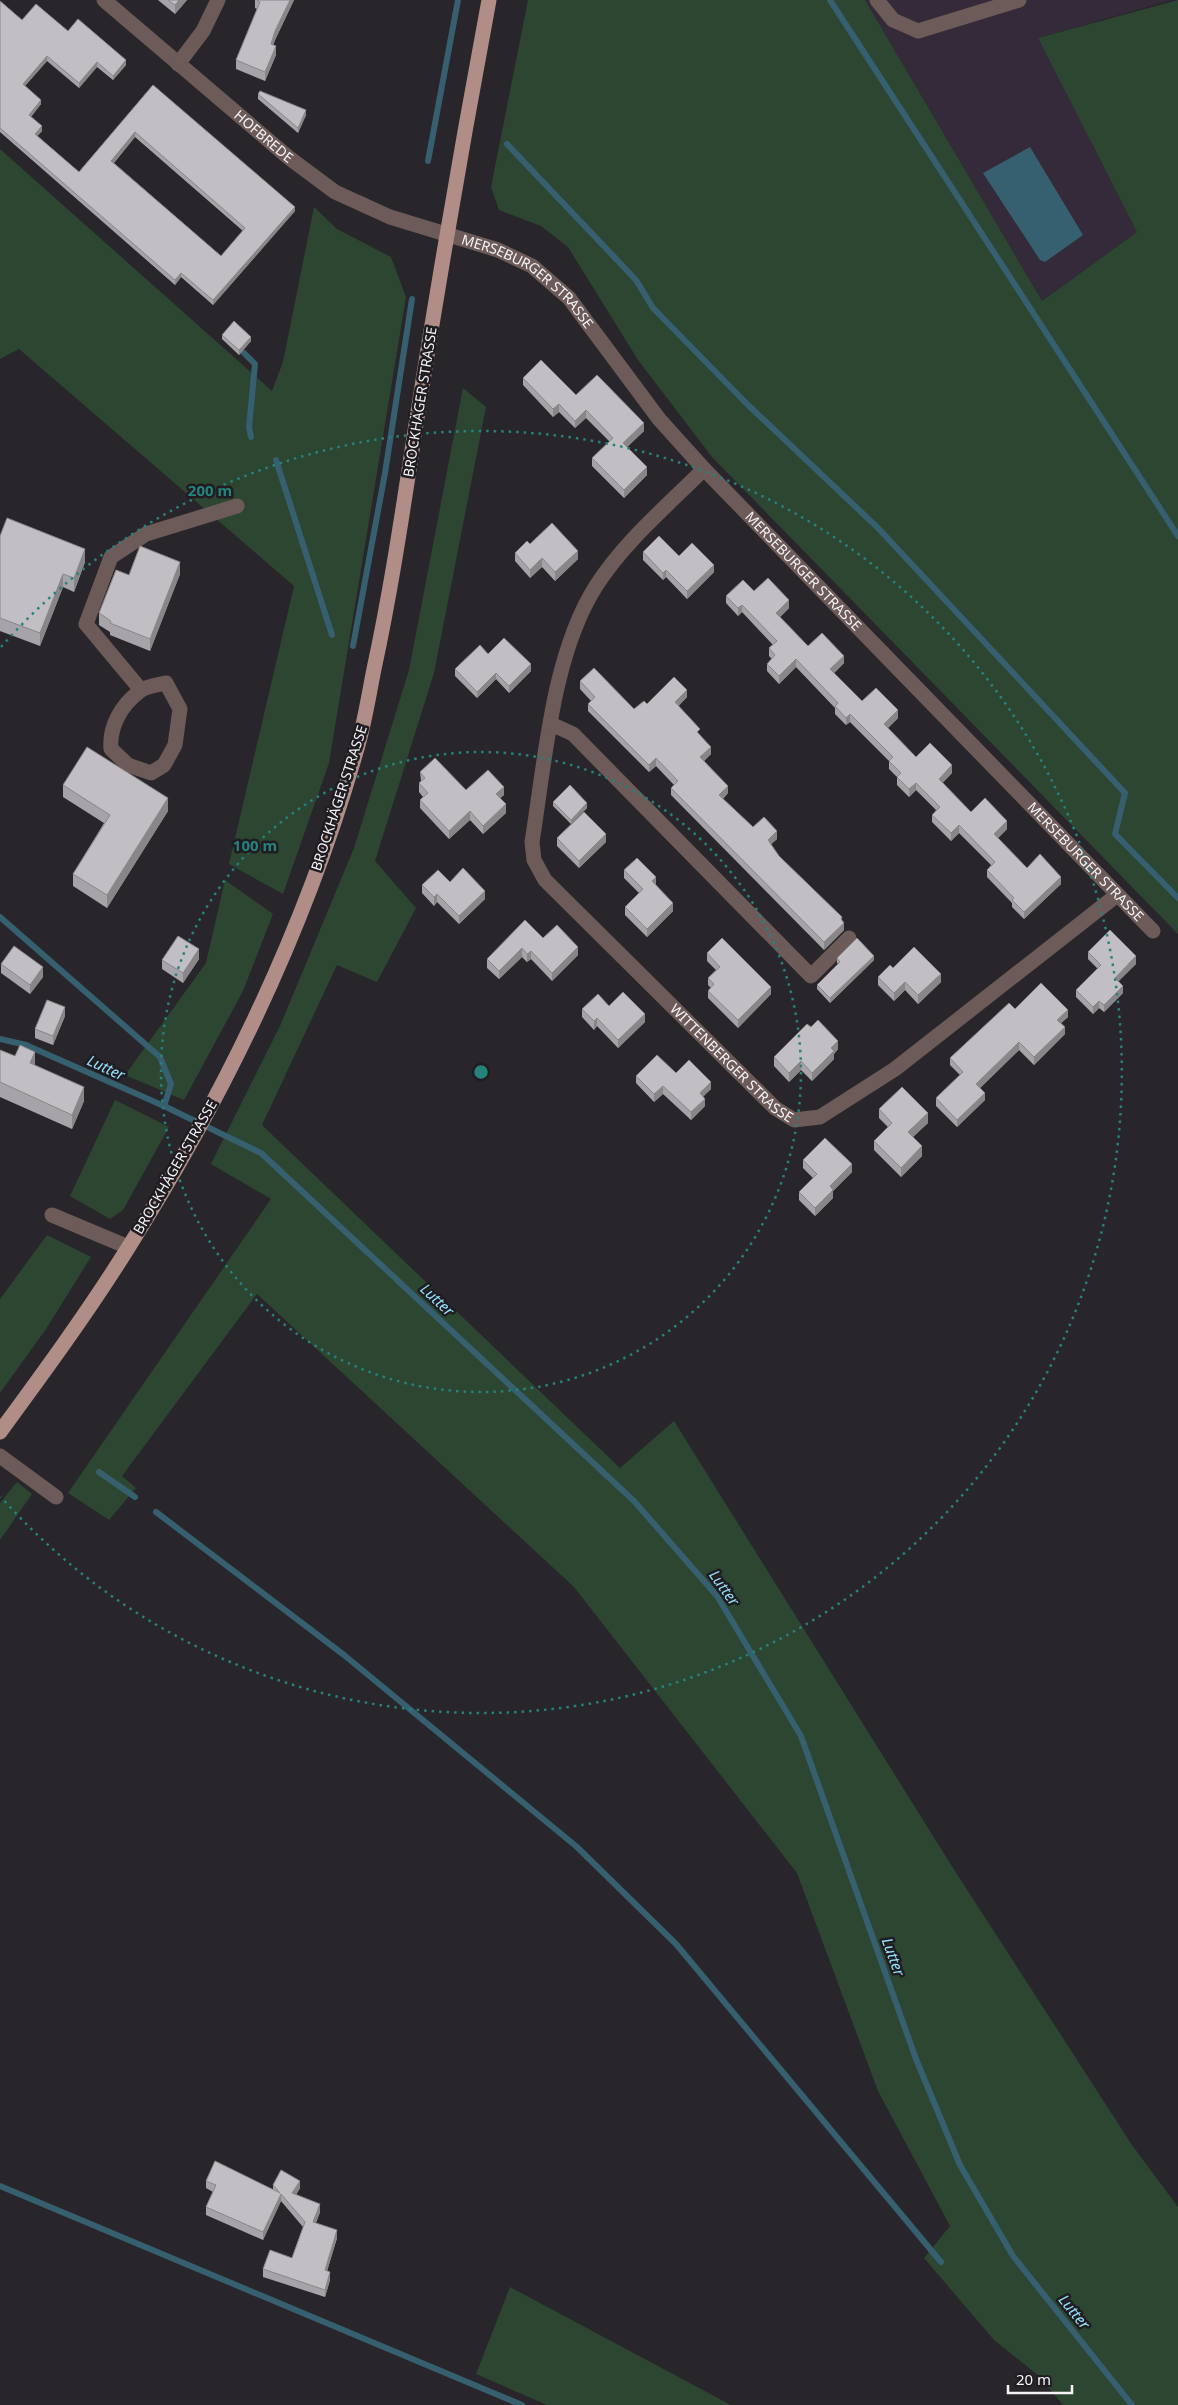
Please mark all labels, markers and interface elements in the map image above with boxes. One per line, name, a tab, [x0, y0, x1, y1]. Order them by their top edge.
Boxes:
street label: HOFBREDE	[230, 105, 297, 167]
street label: MERSEBURGER STRASSE	[459, 229, 598, 332]
street label: BROCKHÄGER STRASSE	[398, 325, 441, 478]
text: 200 m	[188, 480, 232, 500]
street label: MERSEBURGER STRASSE	[741, 507, 866, 635]
street label: BROCKHÄGER STRASSE	[306, 723, 371, 873]
street label: MERSEBURGER STRASSE	[1024, 798, 1148, 925]
text: 100 m	[233, 835, 277, 855]
street label: WITTENBERGER STRASSE	[666, 999, 797, 1126]
water label: Lutter	[84, 1050, 129, 1085]
centre of rings	[472, 1063, 490, 1081]
street label: BROCKHÄGER STRASSE	[128, 1096, 221, 1237]
water label: Lutter	[416, 1279, 460, 1321]
water label: Lutter	[705, 1566, 745, 1610]
water label: Lutter	[878, 1935, 910, 1979]
water label: Lutter	[1055, 2290, 1096, 2334]
scale bar	[1008, 2362, 1072, 2394]
text: 20 m	[1016, 2369, 1051, 2389]

